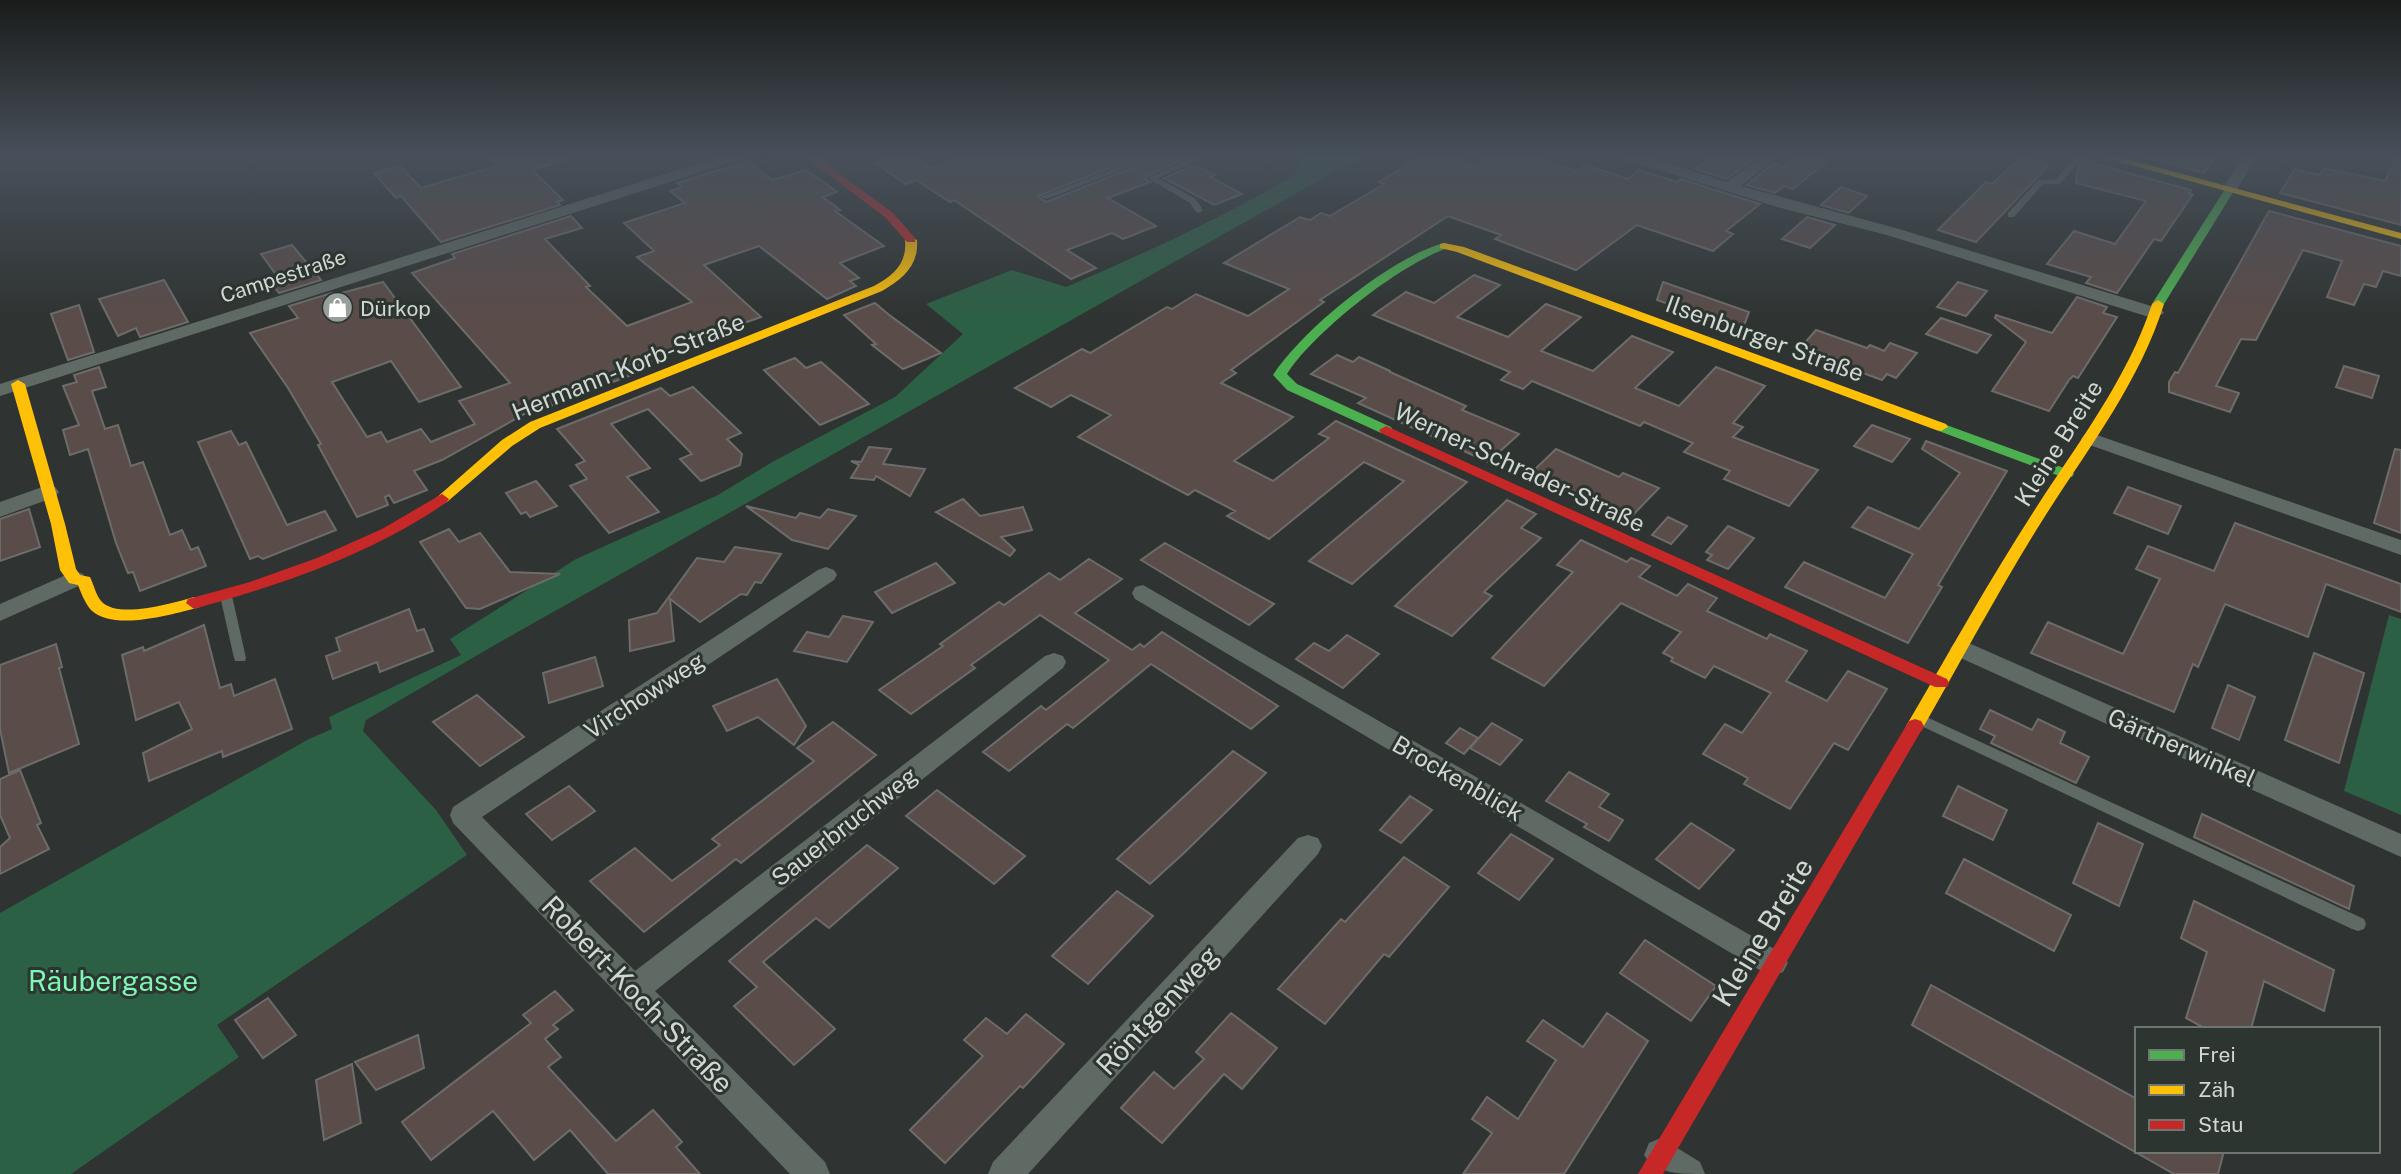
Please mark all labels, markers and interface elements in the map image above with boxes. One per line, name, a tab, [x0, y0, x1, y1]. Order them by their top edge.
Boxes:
street label: Campestraße	[217, 244, 349, 308]
street label: Ilsenburger Straße	[1662, 289, 1868, 387]
shop icon: Dürkop	[320, 291, 354, 325]
place label: Dürkop	[360, 296, 431, 321]
street label: Hermann-Korb-Straße	[508, 306, 748, 426]
street label: Kleine Breite	[2008, 375, 2108, 511]
street label: Werner-Schrader-Straße	[1390, 397, 1650, 537]
street label: Virchowweg	[579, 646, 709, 744]
street label: Gärtnerwinkel	[2104, 702, 2260, 792]
street label: Brockenblick	[1388, 729, 1528, 827]
street label: Sauerbruchweg	[766, 760, 922, 892]
street label: Kleine Breite	[1705, 852, 1819, 1012]
street label: Robert-Koch-Straße	[536, 889, 740, 1099]
street label: Röntgenweg	[1089, 939, 1225, 1081]
park label: Räubergasse	[28, 964, 198, 997]
legend	[2135, 1027, 2380, 1153]
text: Frei	[2198, 1042, 2236, 1067]
text: Zäh	[2198, 1077, 2235, 1102]
text: Stau	[2198, 1112, 2244, 1137]

